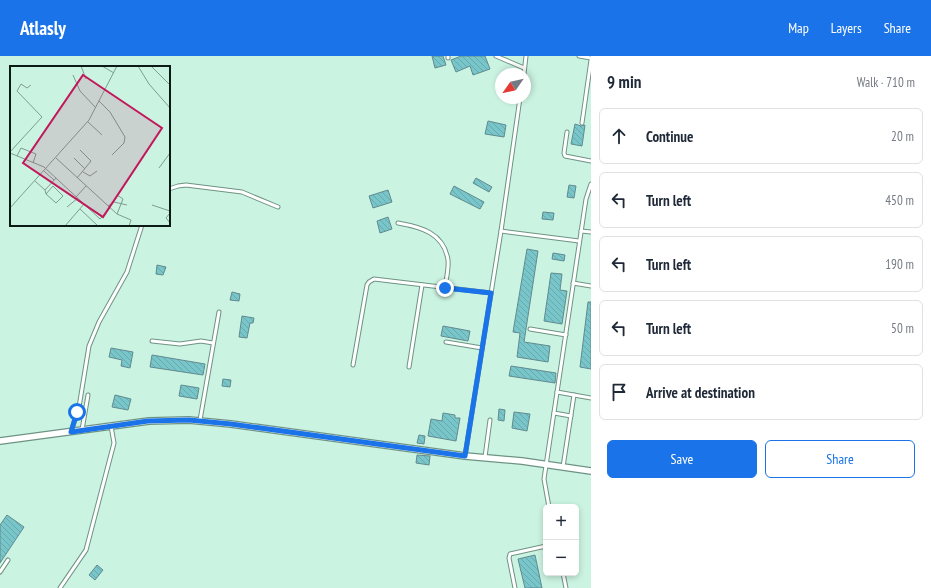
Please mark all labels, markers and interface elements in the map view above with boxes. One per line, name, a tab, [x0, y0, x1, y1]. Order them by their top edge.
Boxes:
text: Atlasly	[20, 16, 66, 40]
text: Map	[788, 19, 809, 37]
text: Layers	[831, 19, 862, 37]
text: Share	[884, 19, 911, 37]
inset map	[10, 66, 170, 226]
north arrow	[495, 68, 531, 104]
text: 9 min	[607, 71, 641, 93]
text: Walk · 710 m	[857, 74, 915, 91]
icon: ahead	[608, 125, 630, 147]
text: Continue	[646, 127, 693, 146]
text: 20 m	[891, 128, 914, 145]
icon: left	[608, 189, 630, 211]
text: Turn left	[646, 191, 691, 210]
text: 450 m	[885, 192, 914, 209]
icon: left	[608, 253, 630, 275]
text: Turn left	[646, 255, 691, 274]
text: 190 m	[885, 256, 914, 273]
route end	[436, 279, 454, 297]
icon: left	[608, 317, 630, 339]
text: Turn left	[646, 319, 691, 338]
text: 50 m	[891, 320, 914, 337]
icon: arrive	[608, 381, 630, 403]
text: Arrive at destination	[646, 383, 755, 402]
route start	[68, 403, 86, 421]
button: Save	[607, 440, 757, 478]
button: Share	[765, 440, 915, 478]
map controls	[543, 504, 579, 576]
button: +	[543, 504, 579, 540]
button: −	[543, 540, 579, 576]

